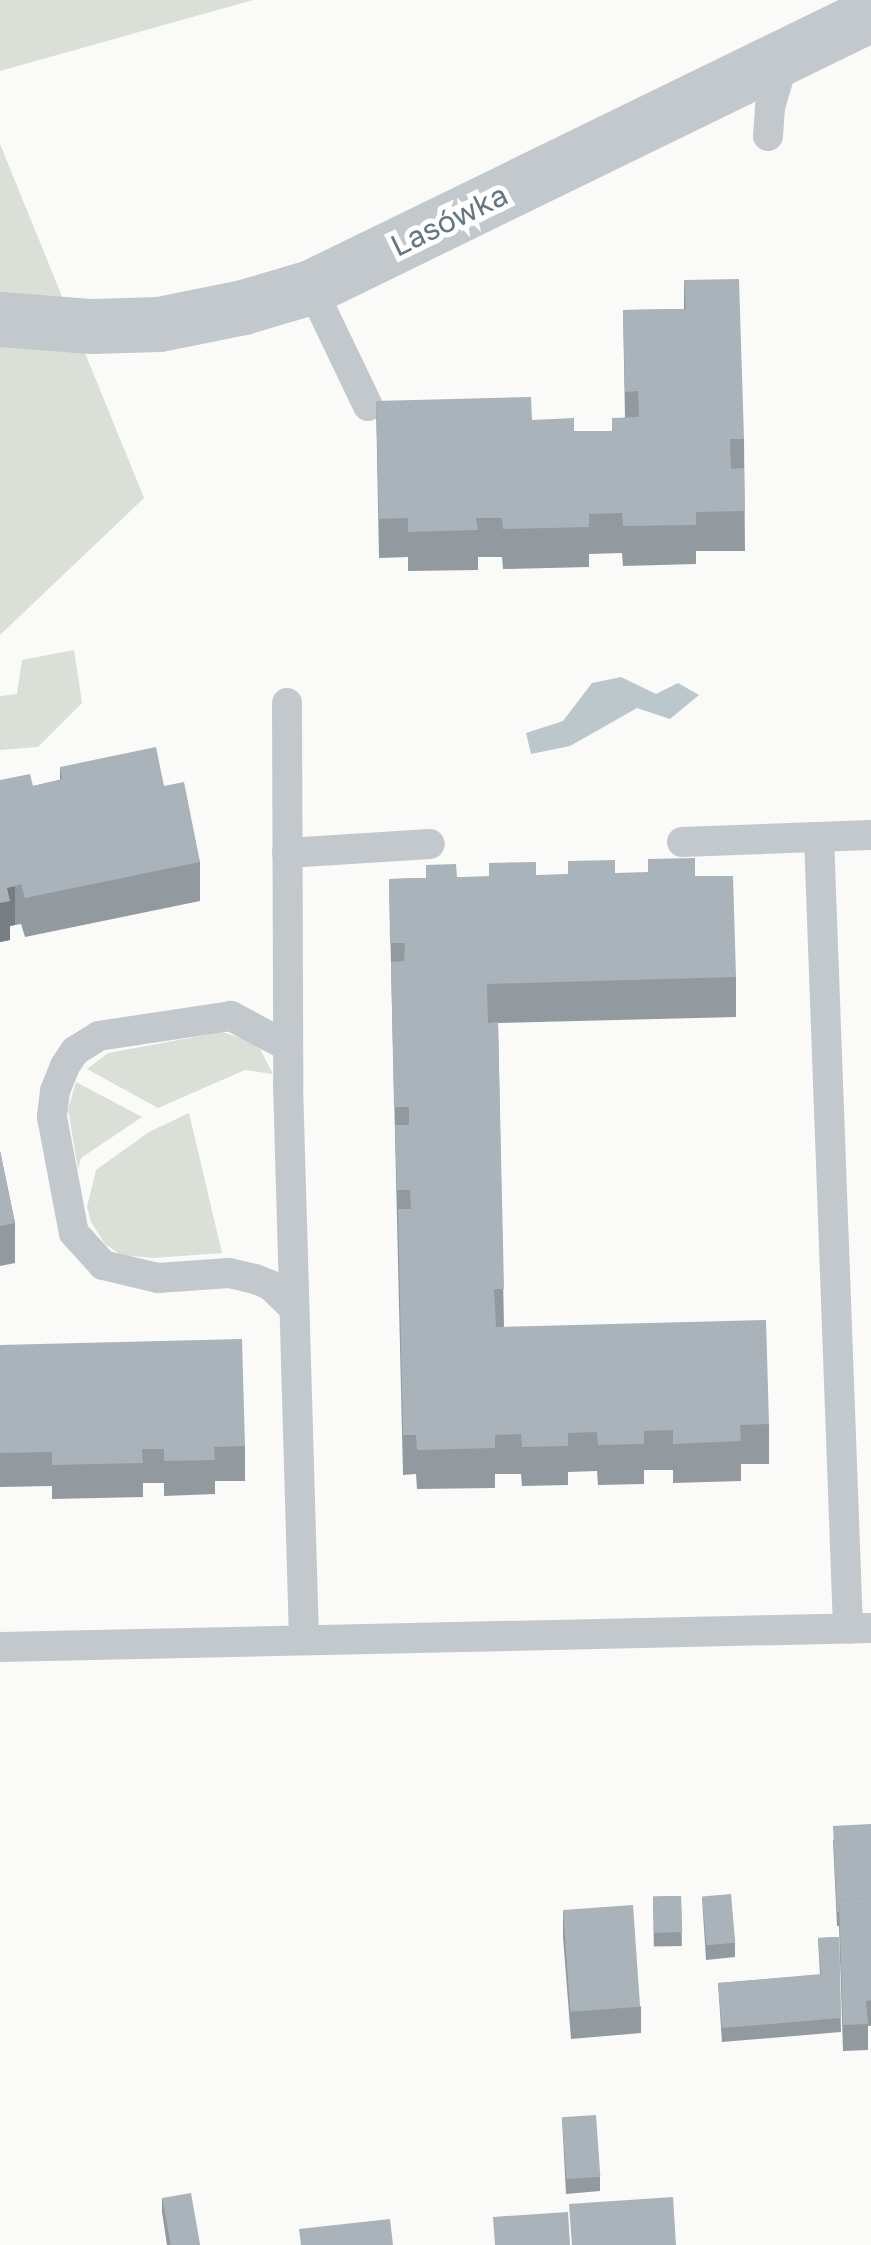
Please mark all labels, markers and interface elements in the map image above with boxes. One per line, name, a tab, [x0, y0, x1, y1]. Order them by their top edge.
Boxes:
street label: Lasówka	[385, 176, 513, 264]

